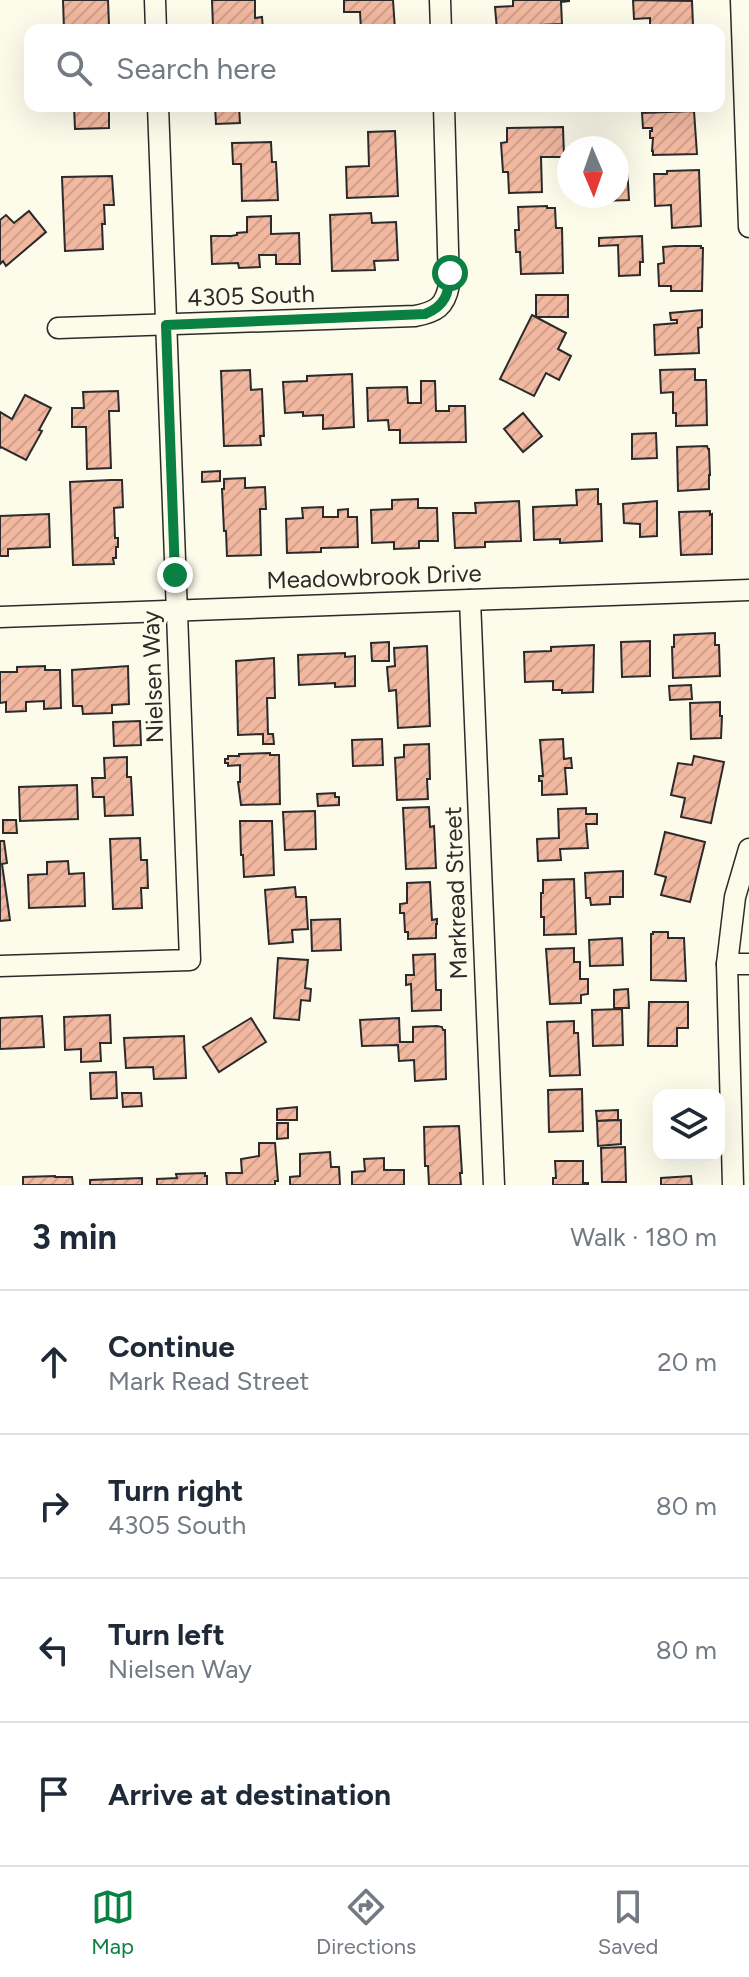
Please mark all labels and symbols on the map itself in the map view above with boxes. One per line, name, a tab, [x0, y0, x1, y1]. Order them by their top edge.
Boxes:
north arrow	[557, 136, 629, 208]
route start	[432, 255, 468, 291]
street label: 4305 South	[187, 279, 315, 312]
route end	[157, 557, 193, 593]
street label: Meadowbrook Drive	[266, 558, 482, 595]
street label: Nielsen Way	[136, 610, 169, 744]
street label: Markread Street	[438, 806, 473, 980]

